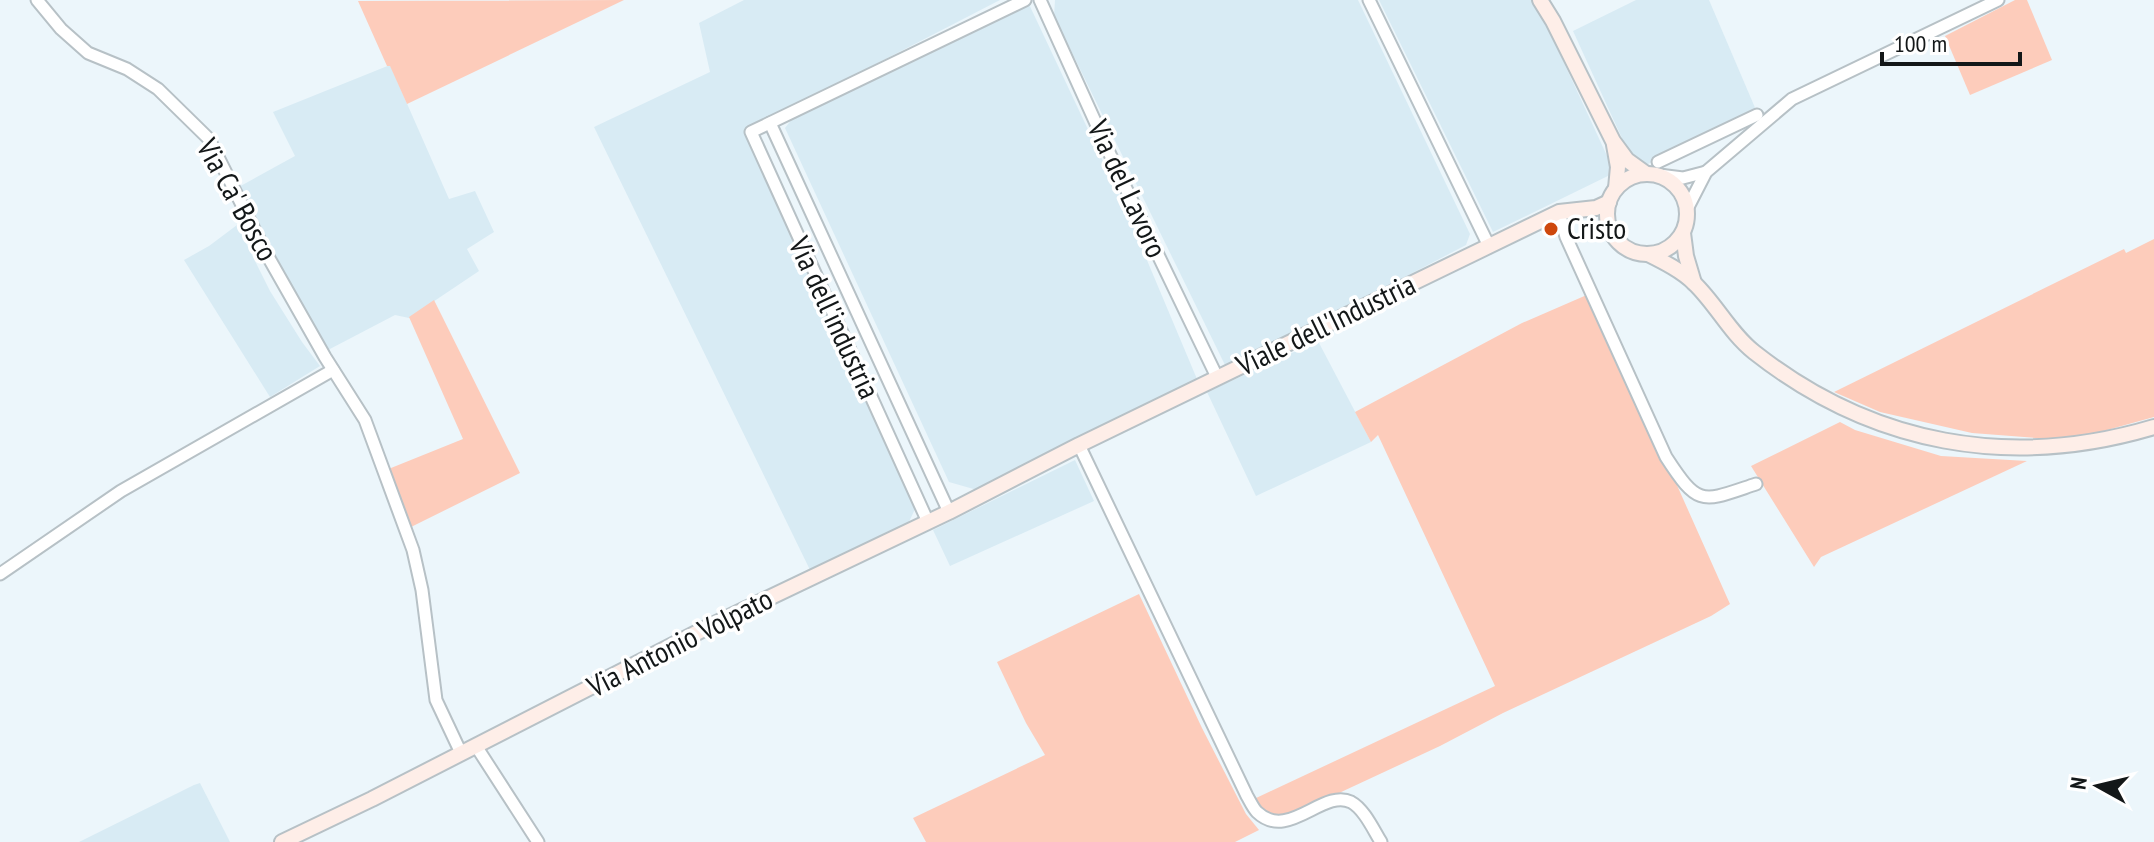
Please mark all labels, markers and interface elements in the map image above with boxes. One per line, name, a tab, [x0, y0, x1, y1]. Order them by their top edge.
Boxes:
scale bar	[1882, 16, 2020, 66]
text: 100 m	[1894, 28, 1947, 59]
street label: Via del Lavoro	[1079, 112, 1177, 263]
street label: Via Ca' Bosco	[188, 130, 288, 267]
place label: Cristo	[1567, 208, 1626, 247]
marker: Cristo	[1542, 220, 1560, 238]
street label: Via dell'industria	[780, 229, 890, 405]
street label: Viale dell'Industria	[1229, 264, 1421, 384]
street label: Via Antonio Volpato	[579, 578, 779, 706]
north arrow	[2058, 746, 2138, 826]
text: N	[2064, 775, 2093, 791]

